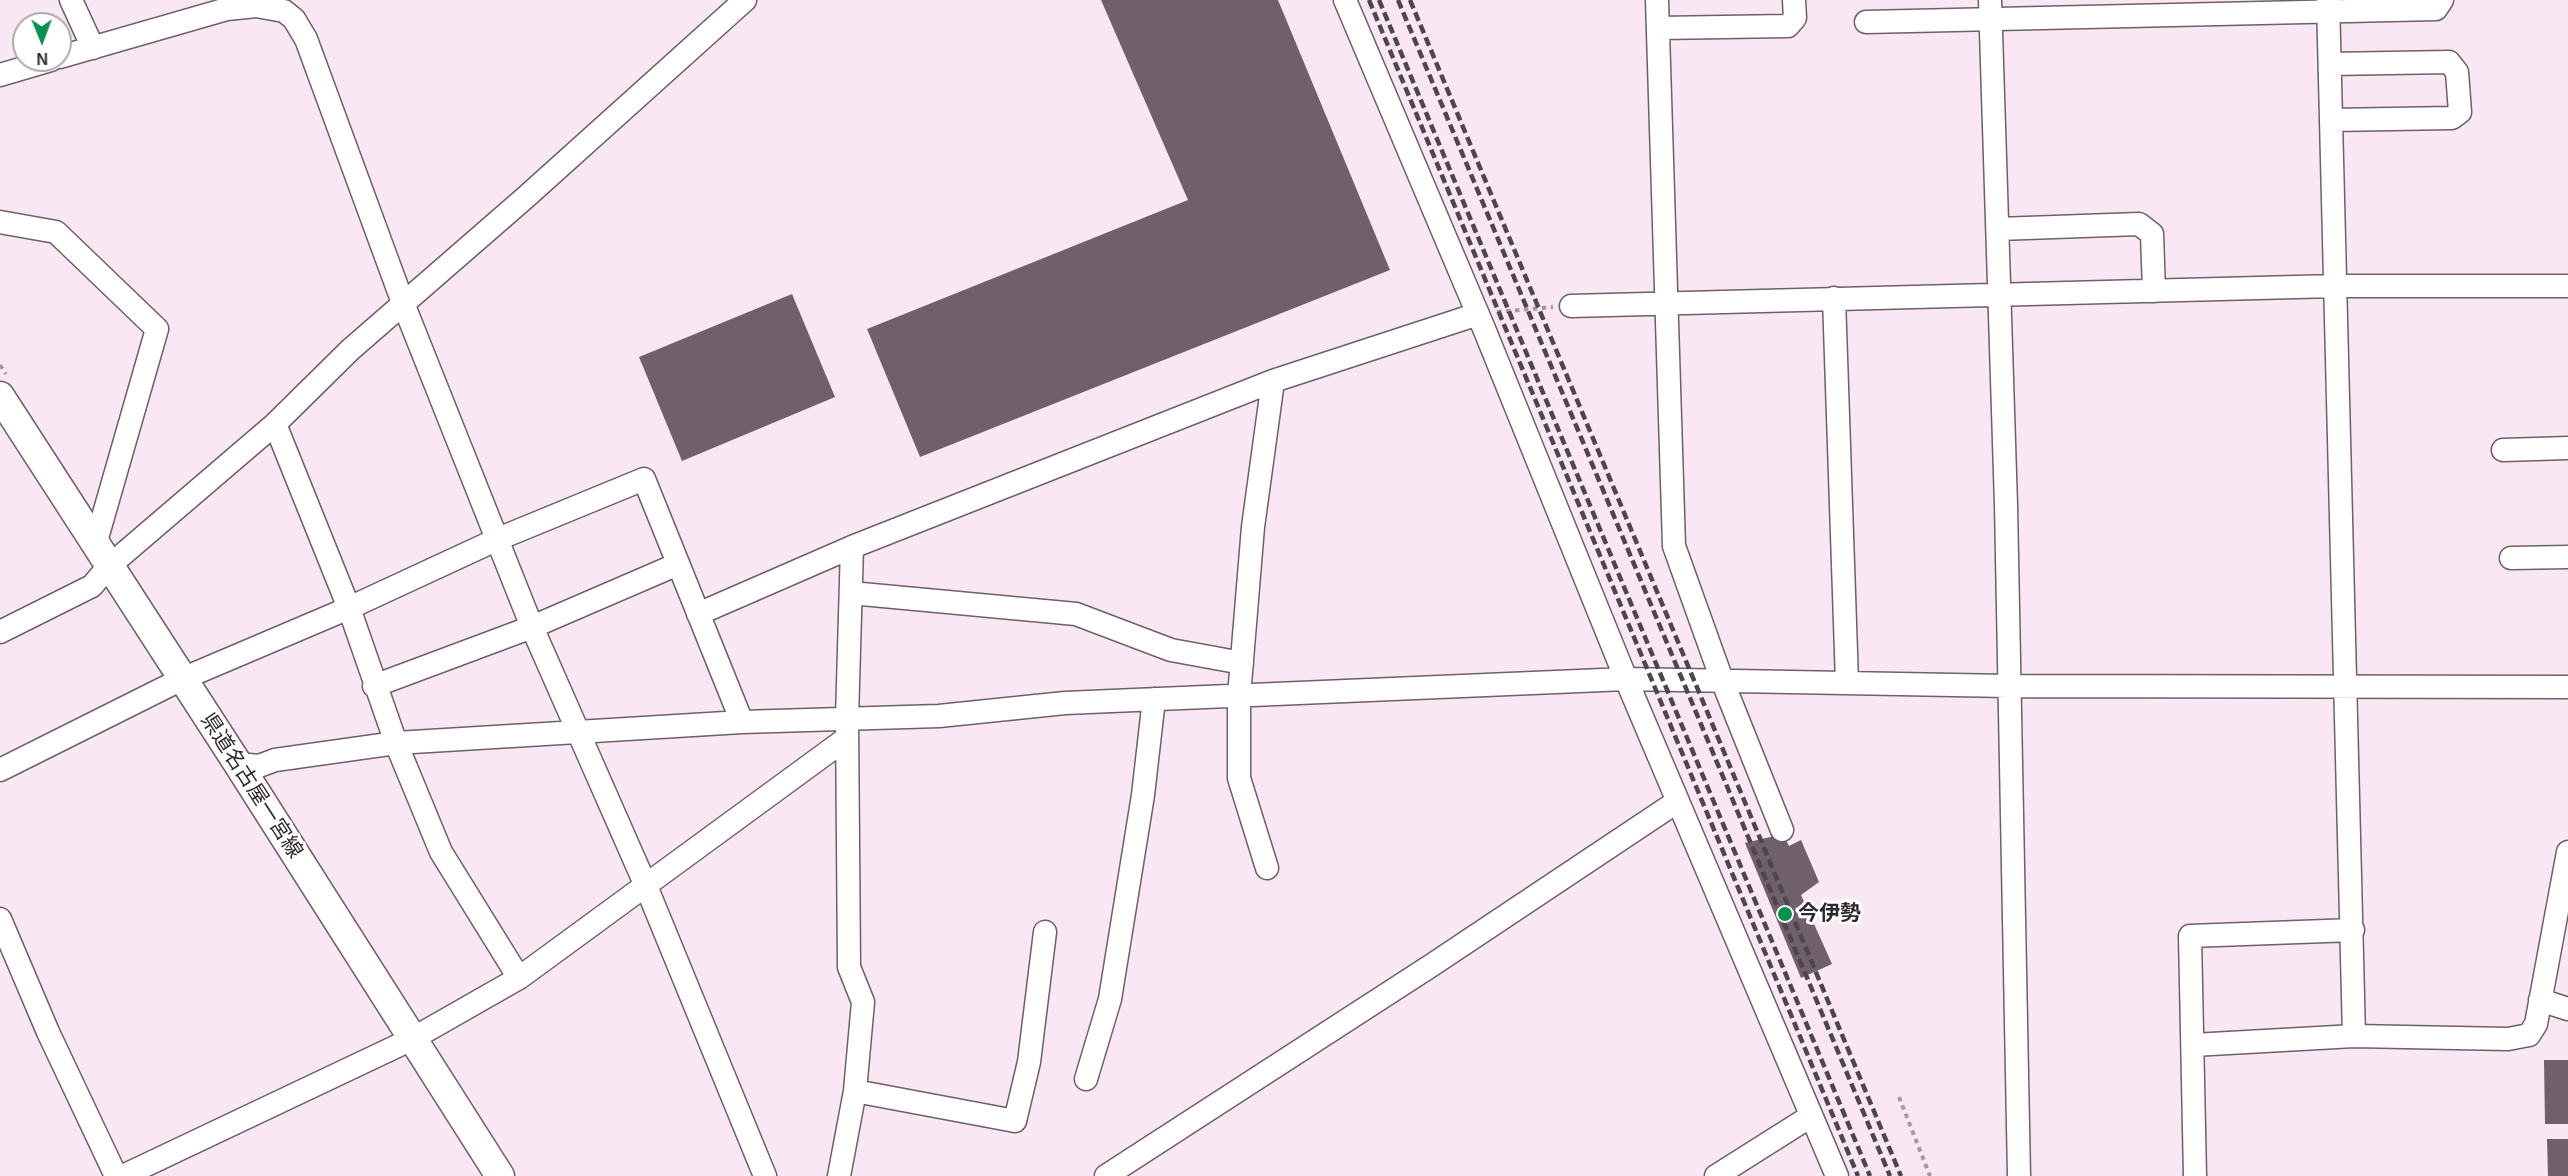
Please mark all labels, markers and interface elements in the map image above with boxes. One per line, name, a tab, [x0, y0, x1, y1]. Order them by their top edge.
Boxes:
north arrow	[12, 12, 72, 72]
text: N	[36, 50, 48, 67]
street label: 県道名古屋一宮線	[195, 709, 307, 863]
place label: 今伊勢	[1798, 901, 1861, 927]
marker: 今伊勢	[1776, 905, 1794, 923]

